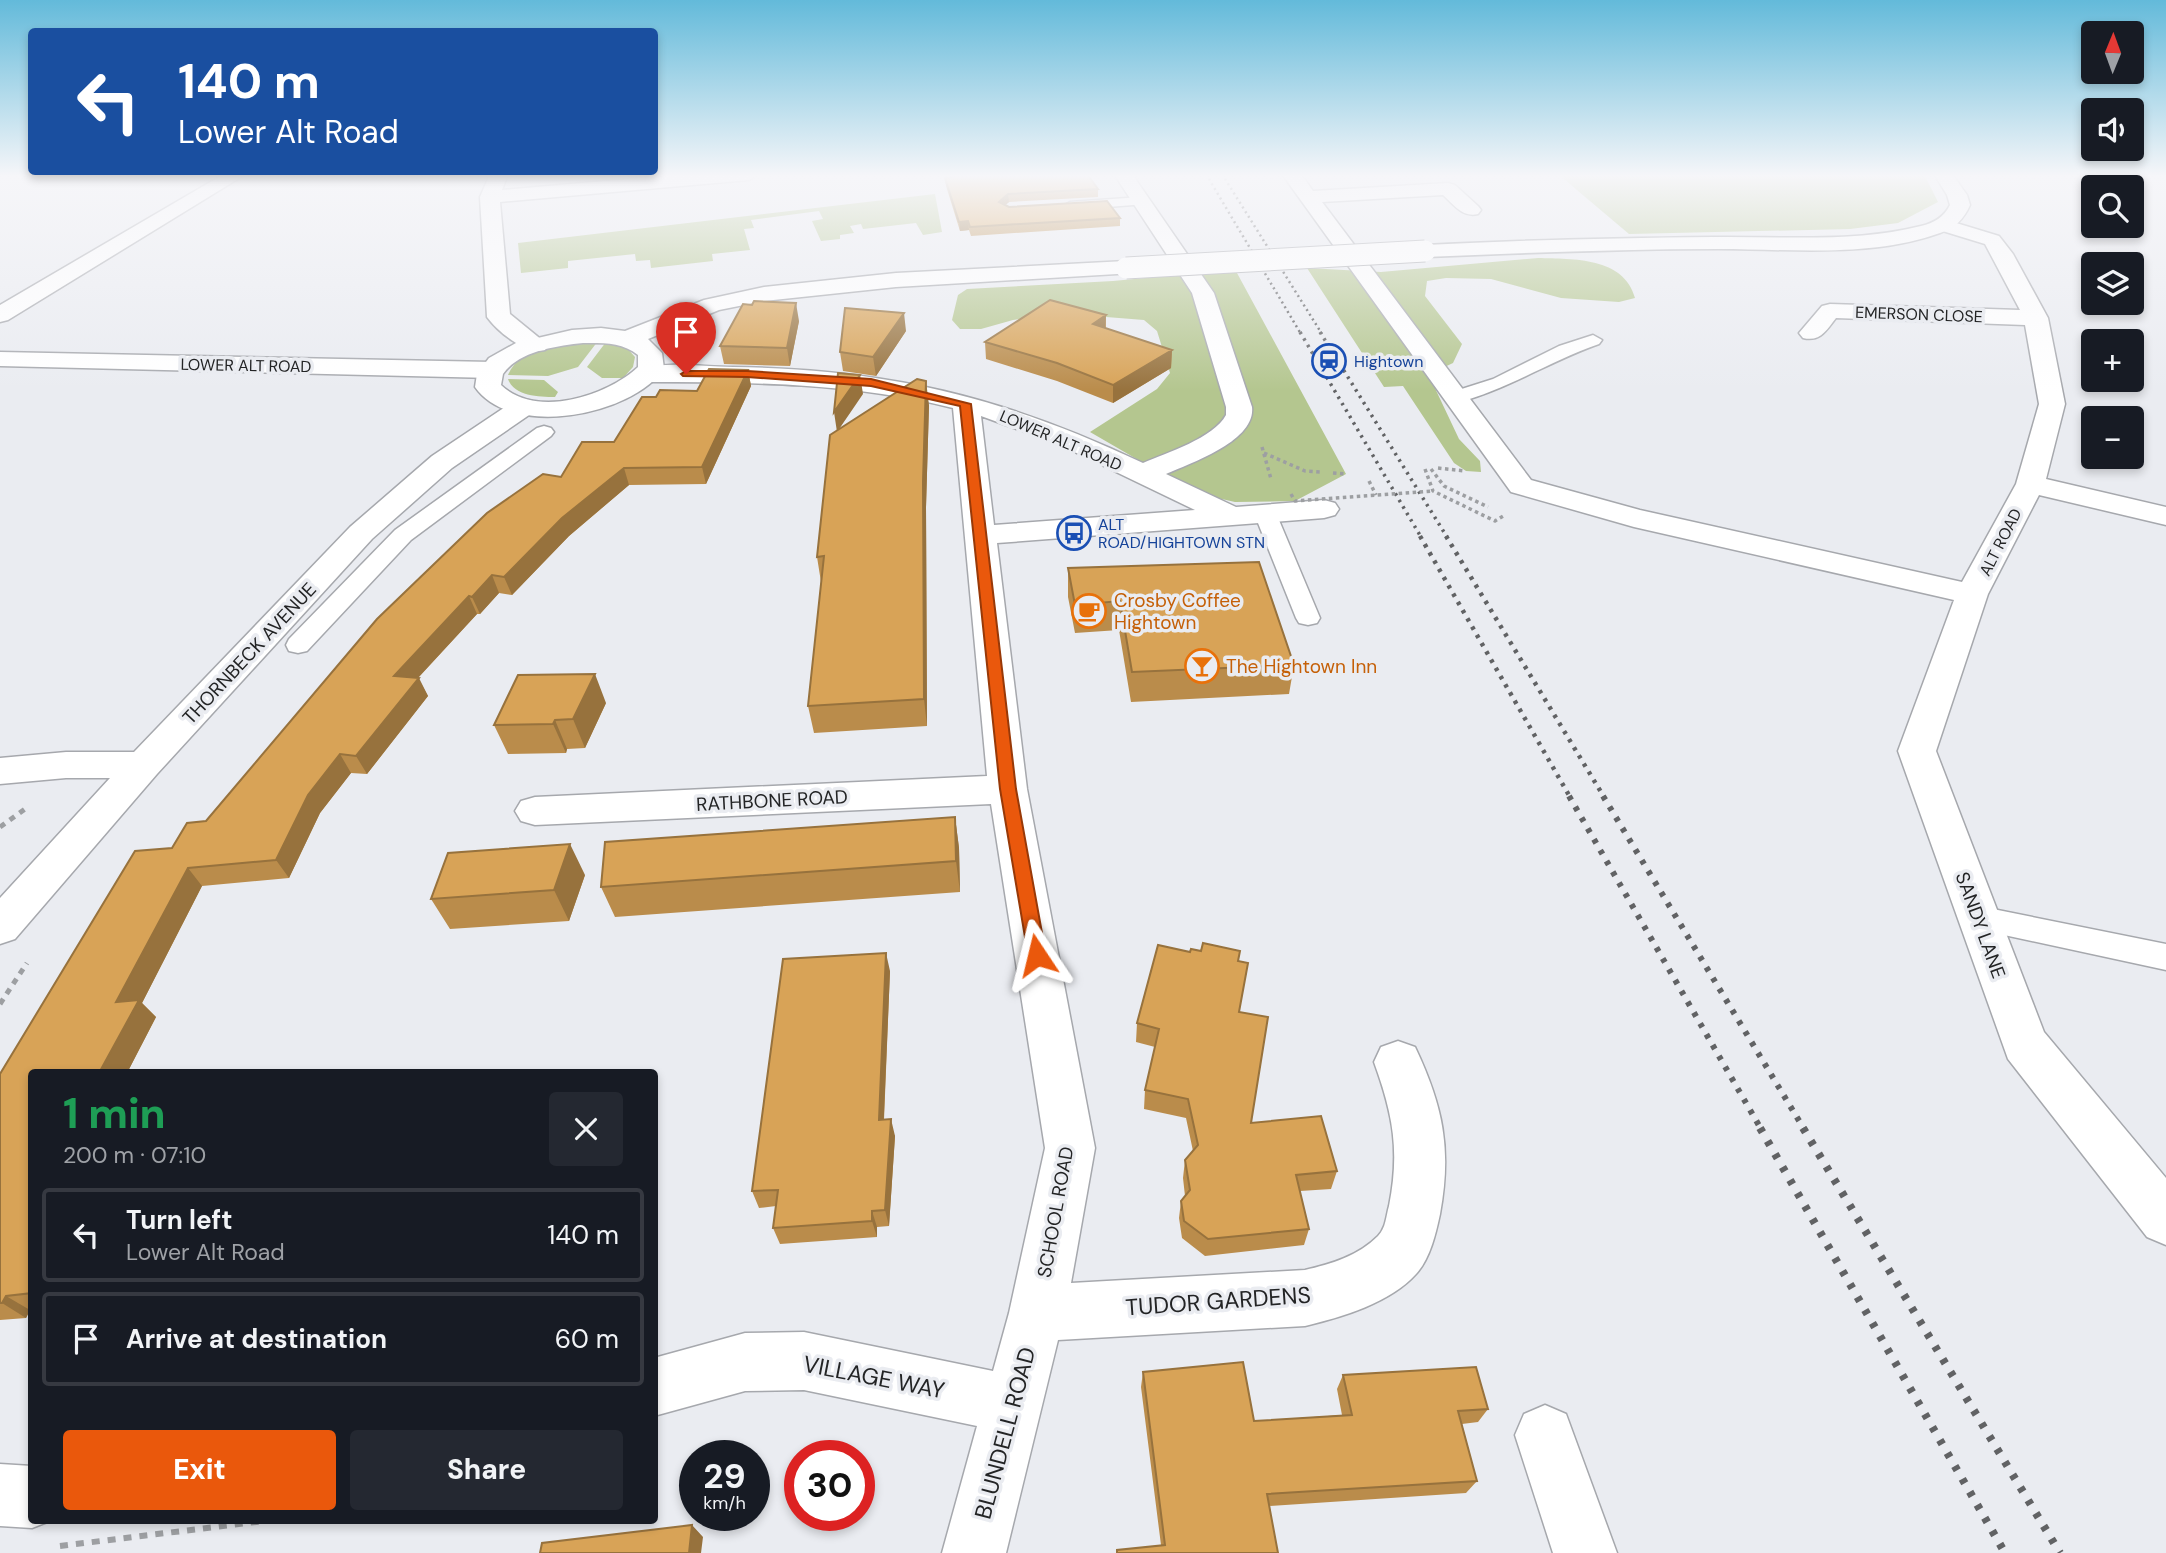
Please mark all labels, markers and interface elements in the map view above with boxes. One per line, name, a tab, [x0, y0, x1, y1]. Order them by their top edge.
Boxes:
north arrow	[2081, 21, 2144, 84]
map controls	[2081, 21, 2144, 469]
text: 140 m	[178, 49, 320, 113]
icon: left	[63, 56, 154, 147]
button: sound	[2081, 98, 2144, 161]
text: Lower Alt Road	[178, 111, 399, 153]
button: search	[2081, 175, 2144, 238]
button: layers	[2081, 252, 2144, 315]
pin	[656, 302, 716, 374]
street label: EMERSON CLOSE	[1855, 302, 1983, 327]
icon: arrive	[667, 313, 705, 351]
button: +	[2081, 329, 2144, 392]
station icon: Hightown	[1310, 342, 1348, 380]
place label: Hightown	[1354, 351, 1424, 372]
street label: LOWER ALT ROAD	[180, 354, 312, 377]
street label: LOWER ALT ROAD	[996, 405, 1125, 476]
button: −	[2081, 406, 2144, 469]
street label: ALT ROAD	[1974, 505, 2026, 580]
bus stop icon: ALT ROAD/HIGHTOWN STN	[1055, 514, 1093, 552]
place label: ALT ROAD/HIGHTOWN STN	[1098, 514, 1265, 553]
street label: THORNBECK AVENUE	[177, 577, 322, 730]
place label: Crosby Coffee Hightown	[1114, 588, 1241, 635]
cafe icon: Crosby Coffee Hightown	[1070, 592, 1108, 630]
bar icon: The Hightown Inn	[1183, 647, 1221, 685]
place label: The Hightown Inn	[1226, 654, 1377, 679]
street label: RATHBONE ROAD	[696, 784, 848, 817]
street label: SANDY LANE	[1950, 869, 2011, 982]
position arrow	[1000, 918, 1074, 992]
text: 1 min	[63, 1086, 166, 1141]
button: close	[549, 1092, 623, 1166]
text: 200 m · 07:10	[63, 1140, 206, 1170]
street label: SCHOOL ROAD	[1032, 1145, 1079, 1280]
text: Turn left	[126, 1203, 233, 1237]
icon: left	[67, 1216, 105, 1254]
text: 140 m	[547, 1218, 619, 1252]
text: Lower Alt Road	[126, 1237, 285, 1267]
street label: TUDOR GARDENS	[1124, 1280, 1312, 1322]
icon: arrive	[67, 1320, 105, 1358]
text: Arrive at destination	[126, 1322, 387, 1356]
text: 60 m	[555, 1322, 619, 1356]
street label: BLUNDELL ROAD	[968, 1344, 1042, 1522]
street label: VILLAGE WAY	[801, 1349, 947, 1405]
button: Exit	[63, 1430, 336, 1510]
button: Share	[350, 1430, 623, 1510]
speed limit sign: 30	[784, 1440, 875, 1531]
text: 29	[703, 1453, 746, 1499]
text: km/h	[703, 1491, 746, 1515]

